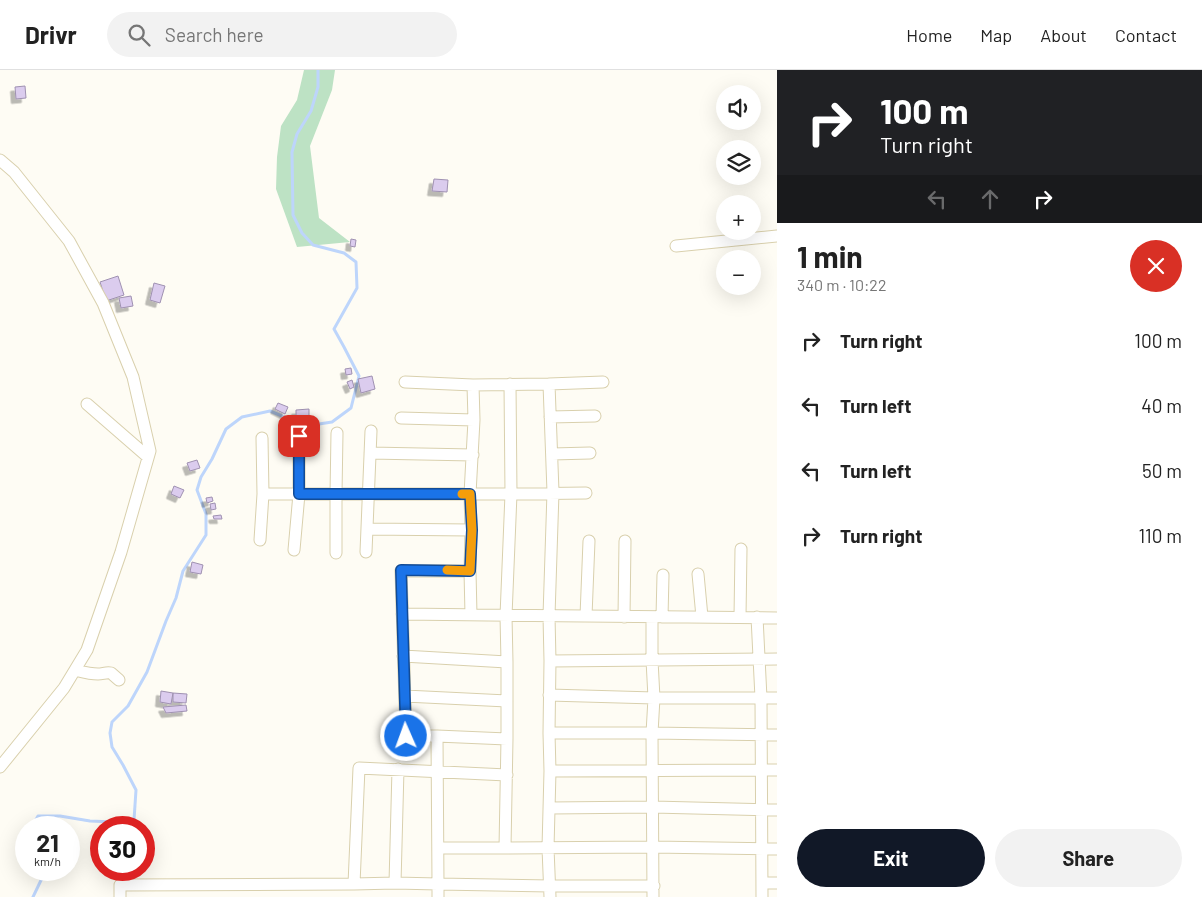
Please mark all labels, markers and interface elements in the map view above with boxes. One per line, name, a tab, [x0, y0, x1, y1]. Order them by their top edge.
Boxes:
search box	[107, 12, 457, 57]
text: Drivr	[25, 20, 77, 49]
icon: search	[125, 21, 153, 49]
text: Search here	[165, 23, 264, 46]
text: Home	[906, 24, 952, 46]
text: Map	[980, 24, 1012, 46]
text: About	[1040, 24, 1087, 46]
text: Contact	[1115, 24, 1177, 46]
map controls	[716, 85, 761, 295]
button: sound	[716, 85, 761, 130]
text: 100 m	[880, 89, 969, 131]
icon: right	[797, 90, 862, 155]
text: Turn right	[880, 131, 973, 157]
button: layers	[716, 140, 761, 185]
icon: left	[923, 185, 951, 213]
icon: ahead	[976, 185, 1004, 213]
icon: right	[1029, 185, 1057, 213]
button: +	[716, 195, 761, 240]
text: 1 min	[797, 238, 863, 274]
button: close	[1130, 240, 1182, 292]
button: −	[716, 250, 761, 295]
text: 340 m · 10:22	[797, 275, 887, 294]
icon: right	[797, 327, 825, 355]
text: Turn right	[840, 329, 922, 352]
text: 100 m	[1134, 329, 1182, 352]
icon: left	[797, 392, 825, 420]
text: Turn left	[840, 394, 911, 417]
text: 40 m	[1141, 394, 1182, 417]
pin	[278, 415, 320, 457]
icon: arrive	[285, 422, 313, 450]
icon: left	[797, 457, 825, 485]
text: Turn left	[840, 459, 911, 482]
text: 50 m	[1142, 459, 1182, 482]
icon: right	[797, 522, 825, 550]
text: Turn right	[840, 524, 922, 547]
text: 110 m	[1138, 524, 1182, 547]
position arrow	[379, 709, 431, 761]
speed limit sign: 30	[90, 816, 155, 881]
text: 21	[36, 827, 59, 857]
button: Exit	[797, 829, 985, 887]
button: Share	[995, 829, 1182, 887]
text: km/h	[34, 854, 61, 868]

